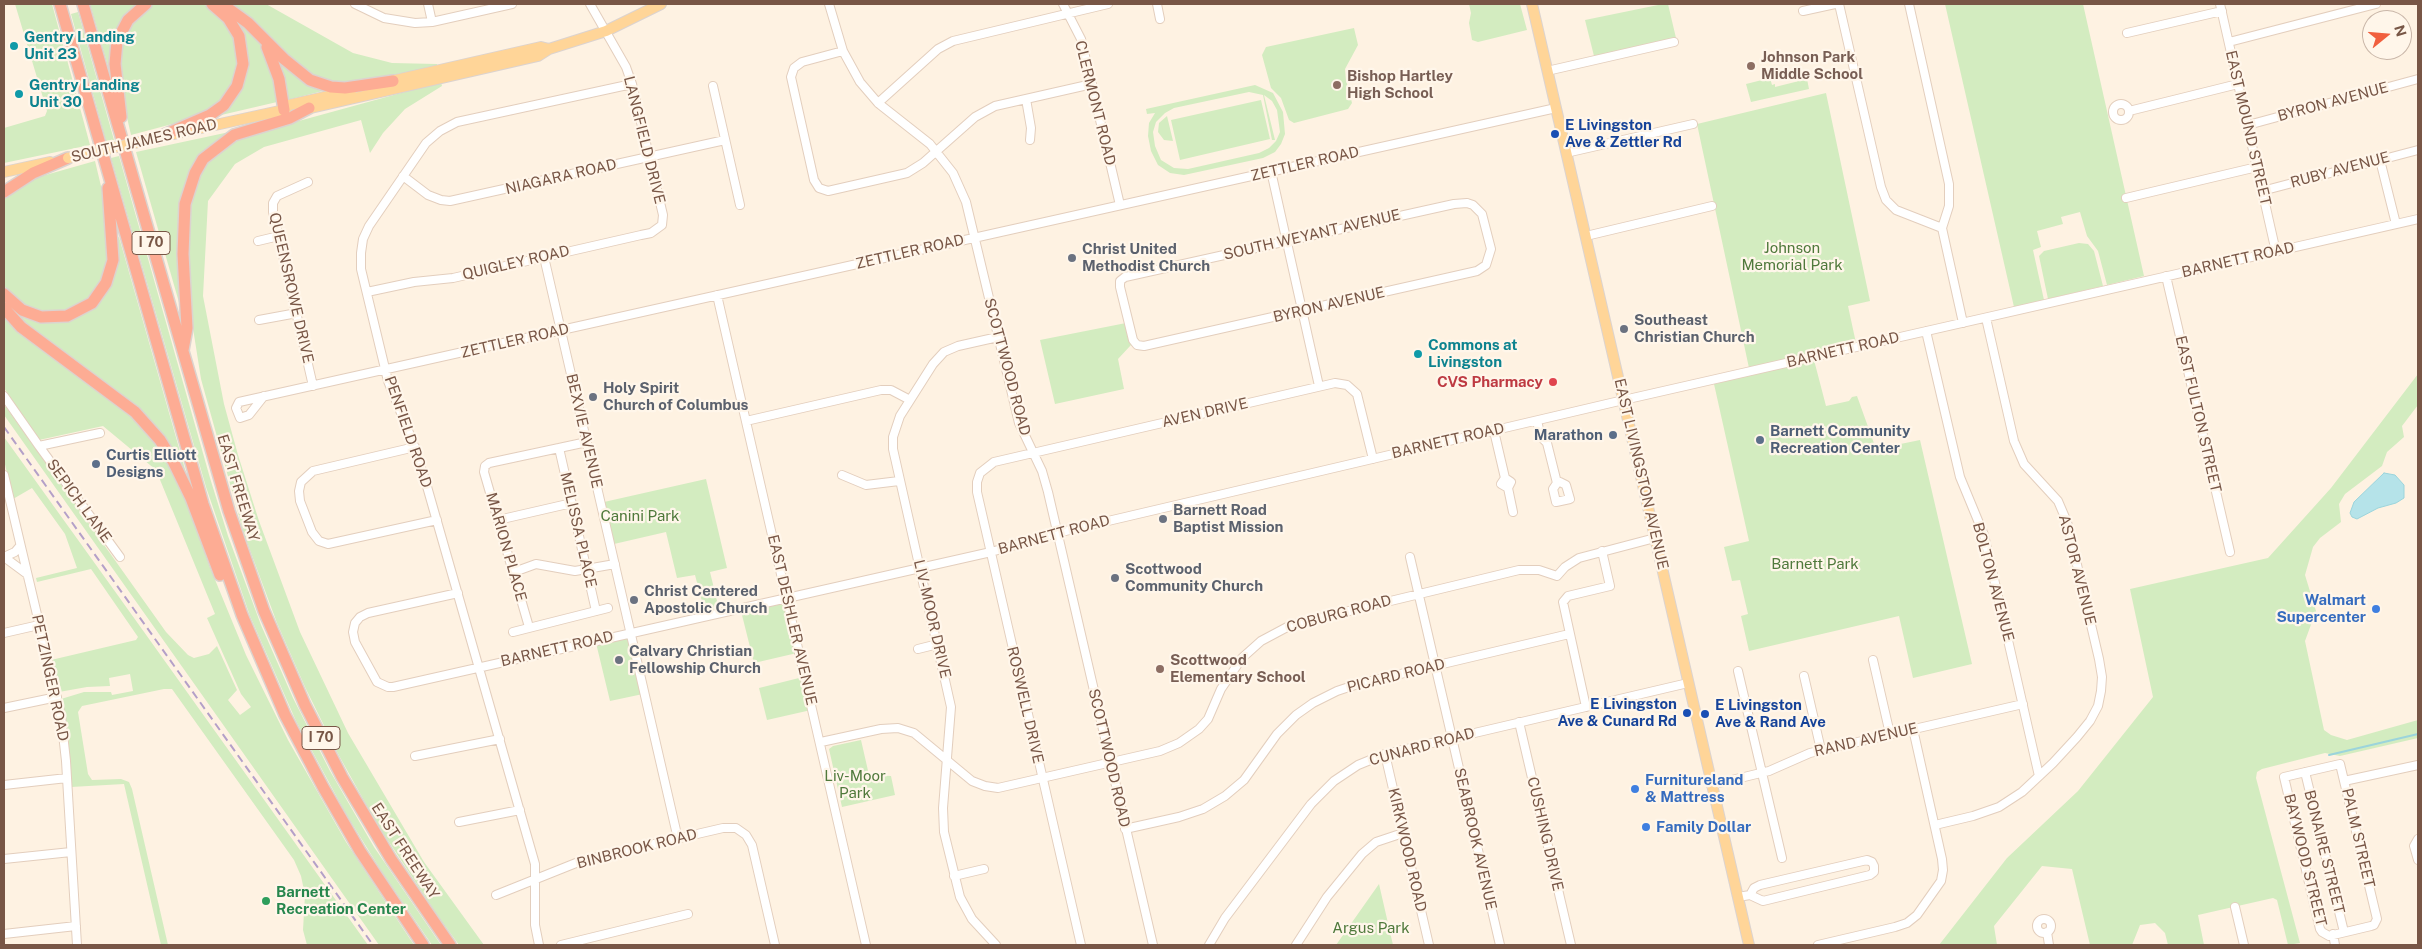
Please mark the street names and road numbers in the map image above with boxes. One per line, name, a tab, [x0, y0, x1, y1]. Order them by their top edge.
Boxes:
street label: CLERMONT ROAD	[1071, 39, 1119, 167]
street label: EAST MOUND STREET	[2221, 49, 2275, 207]
street label: LANGFIELD DRIVE	[619, 74, 669, 206]
street label: BYRON AVENUE	[2276, 79, 2390, 125]
street label: SOUTH JAMES ROAD	[69, 115, 219, 167]
street label: ZETTLER ROAD	[1249, 143, 1361, 185]
street label: RUBY AVENUE	[2288, 148, 2392, 192]
street label: NIAGARA ROAD	[504, 155, 618, 199]
street label: SOUTH WEYANT AVENUE	[1222, 206, 1402, 264]
street label: QUEENSROWE DRIVE	[265, 211, 317, 365]
street label: ZETTLER ROAD	[854, 231, 966, 273]
road number: I 70	[132, 232, 170, 254]
street label: BARNETT ROAD	[2180, 238, 2296, 282]
street label: QUIGLEY ROAD	[461, 242, 571, 284]
street label: BYRON AVENUE	[1271, 283, 1387, 327]
street label: SCOTTWOOD ROAD	[980, 296, 1034, 438]
street label: ZETTLER ROAD	[459, 320, 571, 362]
street label: BARNETT ROAD	[1785, 328, 1901, 372]
street label: EAST FULTON STREET	[2171, 334, 2225, 494]
street label: BEXVIE AVENUE	[562, 372, 606, 490]
street label: PENFIELD ROAD	[380, 374, 436, 490]
street label: EAST LIVINGSTON AVENUE	[1610, 377, 1672, 571]
street label: AVEN DRIVE	[1160, 394, 1250, 432]
street label: BARNETT ROAD	[1390, 419, 1506, 463]
street label: EAST FREEWAY	[213, 432, 263, 544]
street label: SEPICH LANE	[43, 456, 115, 546]
street label: MELISSA PLACE	[556, 470, 600, 590]
street label: MARION PLACE	[482, 490, 530, 604]
street label: BARNETT ROAD	[996, 511, 1112, 559]
street label: ASTOR AVENUE	[2055, 513, 2099, 627]
street label: BOLTON AVENUE	[1968, 520, 2018, 644]
street label: EAST DESHLER AVENUE	[764, 533, 820, 707]
street label: LIV-MOOR DRIVE	[910, 558, 954, 680]
street label: COBURG ROAD	[1284, 591, 1394, 637]
street label: PETZINGER ROAD	[28, 613, 72, 743]
street label: BARNETT ROAD	[499, 627, 615, 671]
street label: ROSWELL DRIVE	[1003, 645, 1047, 765]
street label: PICARD ROAD	[1345, 655, 1447, 697]
street label: SCOTTWOOD ROAD	[1084, 687, 1134, 829]
street label: RAND AVENUE	[1812, 719, 1920, 761]
street label: CUNARD ROAD	[1367, 724, 1477, 770]
road number: I 70	[302, 726, 340, 750]
street label: SEABROOK AVENUE	[1450, 766, 1500, 912]
street label: CUSHING DRIVE	[1523, 775, 1567, 893]
street label: KIRKWOOD ROAD	[1384, 786, 1430, 914]
street label: PALM STREET	[2338, 786, 2378, 890]
street label: BONAIRE STREET	[2300, 788, 2348, 916]
street label: BAYWOOD STREET	[2280, 792, 2330, 928]
street label: EAST FREEWAY	[367, 800, 443, 902]
street label: BINBROOK ROAD	[575, 825, 699, 873]

